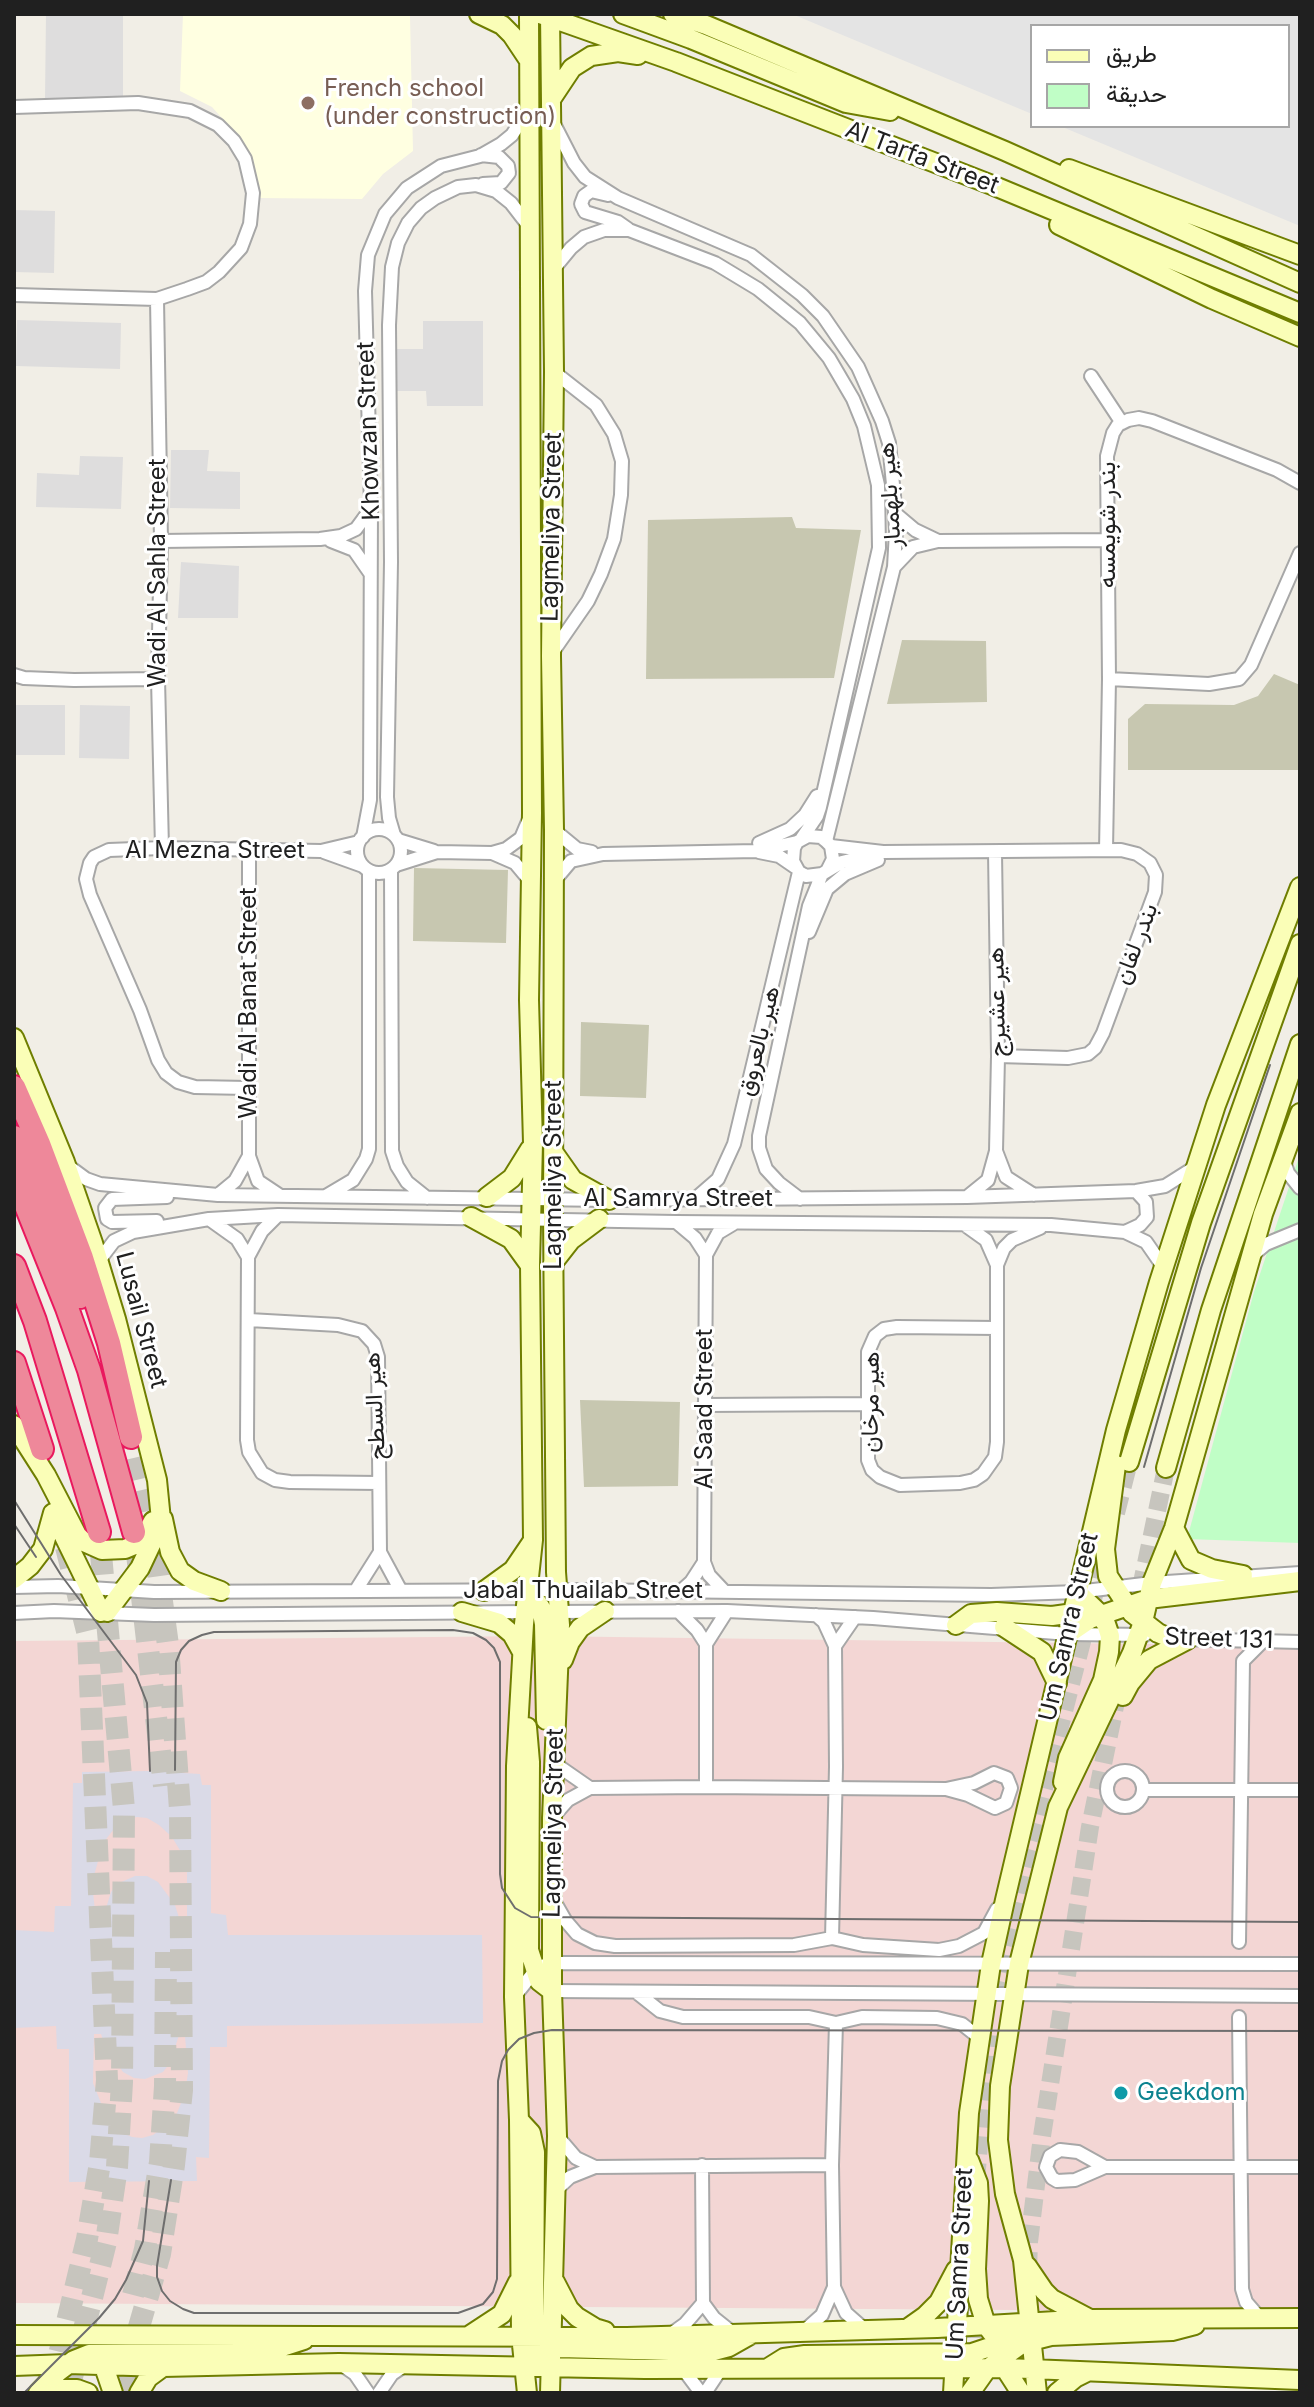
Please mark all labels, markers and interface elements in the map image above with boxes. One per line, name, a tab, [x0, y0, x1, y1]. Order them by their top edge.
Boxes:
legend	[1030, 24, 1290, 128]
text: طريق	[1106, 39, 1157, 68]
place label: French school (under construction)	[324, 75, 556, 131]
text: حديقة	[1106, 79, 1167, 108]
marker: French school (under construction)	[299, 94, 317, 112]
street label: Al Tarfa Street	[841, 115, 1003, 201]
street label: Khowzan Street	[351, 341, 387, 521]
street label: Lagmeliya Street	[536, 432, 568, 622]
street label: هير بلهمبار	[872, 441, 908, 549]
street label: Wadi Al Sahla Street	[144, 458, 172, 688]
street label: بندر شويمسه	[1094, 462, 1122, 588]
street label: Al Mezna Street	[125, 837, 305, 865]
street label: Wadi Al Banat Street	[235, 887, 263, 1119]
street label: بندر لفان	[1107, 900, 1165, 988]
street label: هير عشيرج	[982, 947, 1012, 1057]
street label: هير بالعروق	[731, 983, 787, 1099]
street label: Lagmeliya Street	[540, 1080, 568, 1270]
street label: Al Samrya Street	[583, 1185, 773, 1213]
street label: Lusail Street	[109, 1249, 173, 1391]
street label: Al Saad Street	[691, 1329, 719, 1489]
street label: هير السطح	[358, 1351, 392, 1461]
street label: هير مرخان	[856, 1351, 886, 1453]
street label: Um Samra Street	[1033, 1530, 1105, 1724]
street label: Jabal Thuailab Street	[463, 1577, 703, 1605]
street label: Street 131	[1164, 1623, 1274, 1655]
street label: Lagmeliya Street	[538, 1728, 570, 1918]
place label: Geekdom	[1137, 2079, 1246, 2107]
marker: Geekdom	[1112, 2084, 1130, 2102]
street label: Um Samra Street	[941, 2167, 979, 2361]

